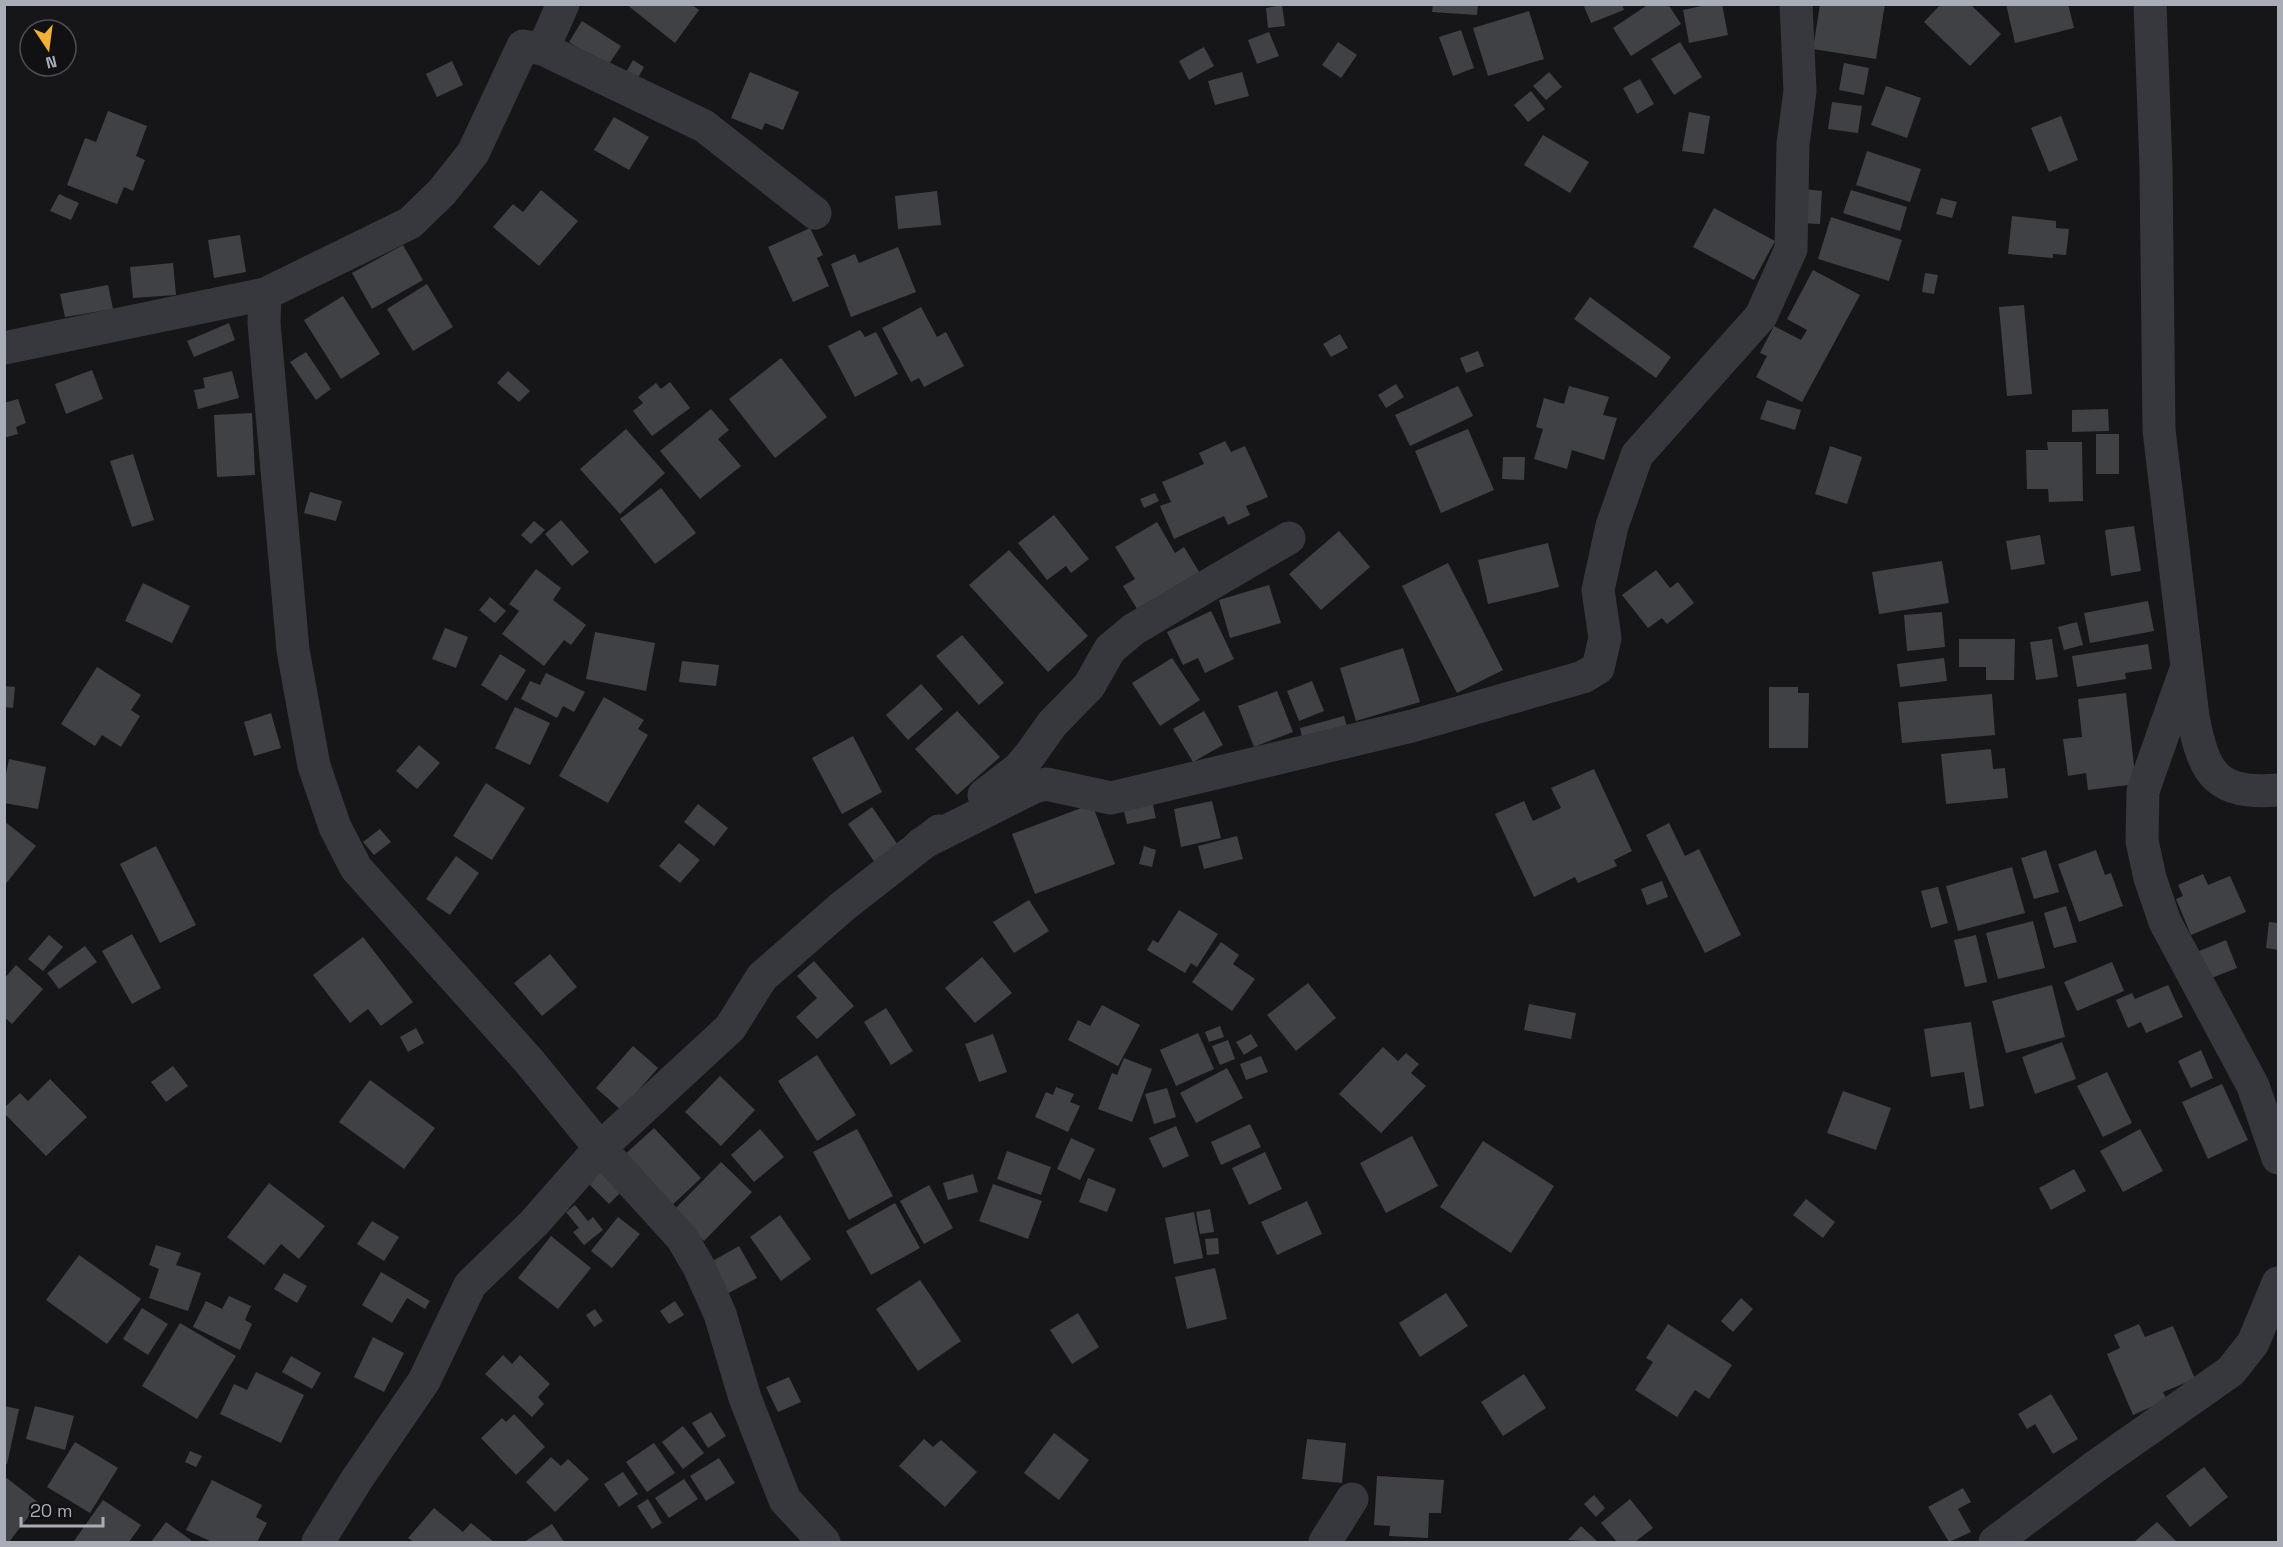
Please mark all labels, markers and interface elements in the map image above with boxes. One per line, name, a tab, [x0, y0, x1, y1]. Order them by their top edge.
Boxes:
north arrow	[18, 18, 78, 78]
text: N	[44, 51, 59, 74]
scale bar	[21, 1490, 104, 1528]
text: 20 m	[30, 1499, 73, 1522]

